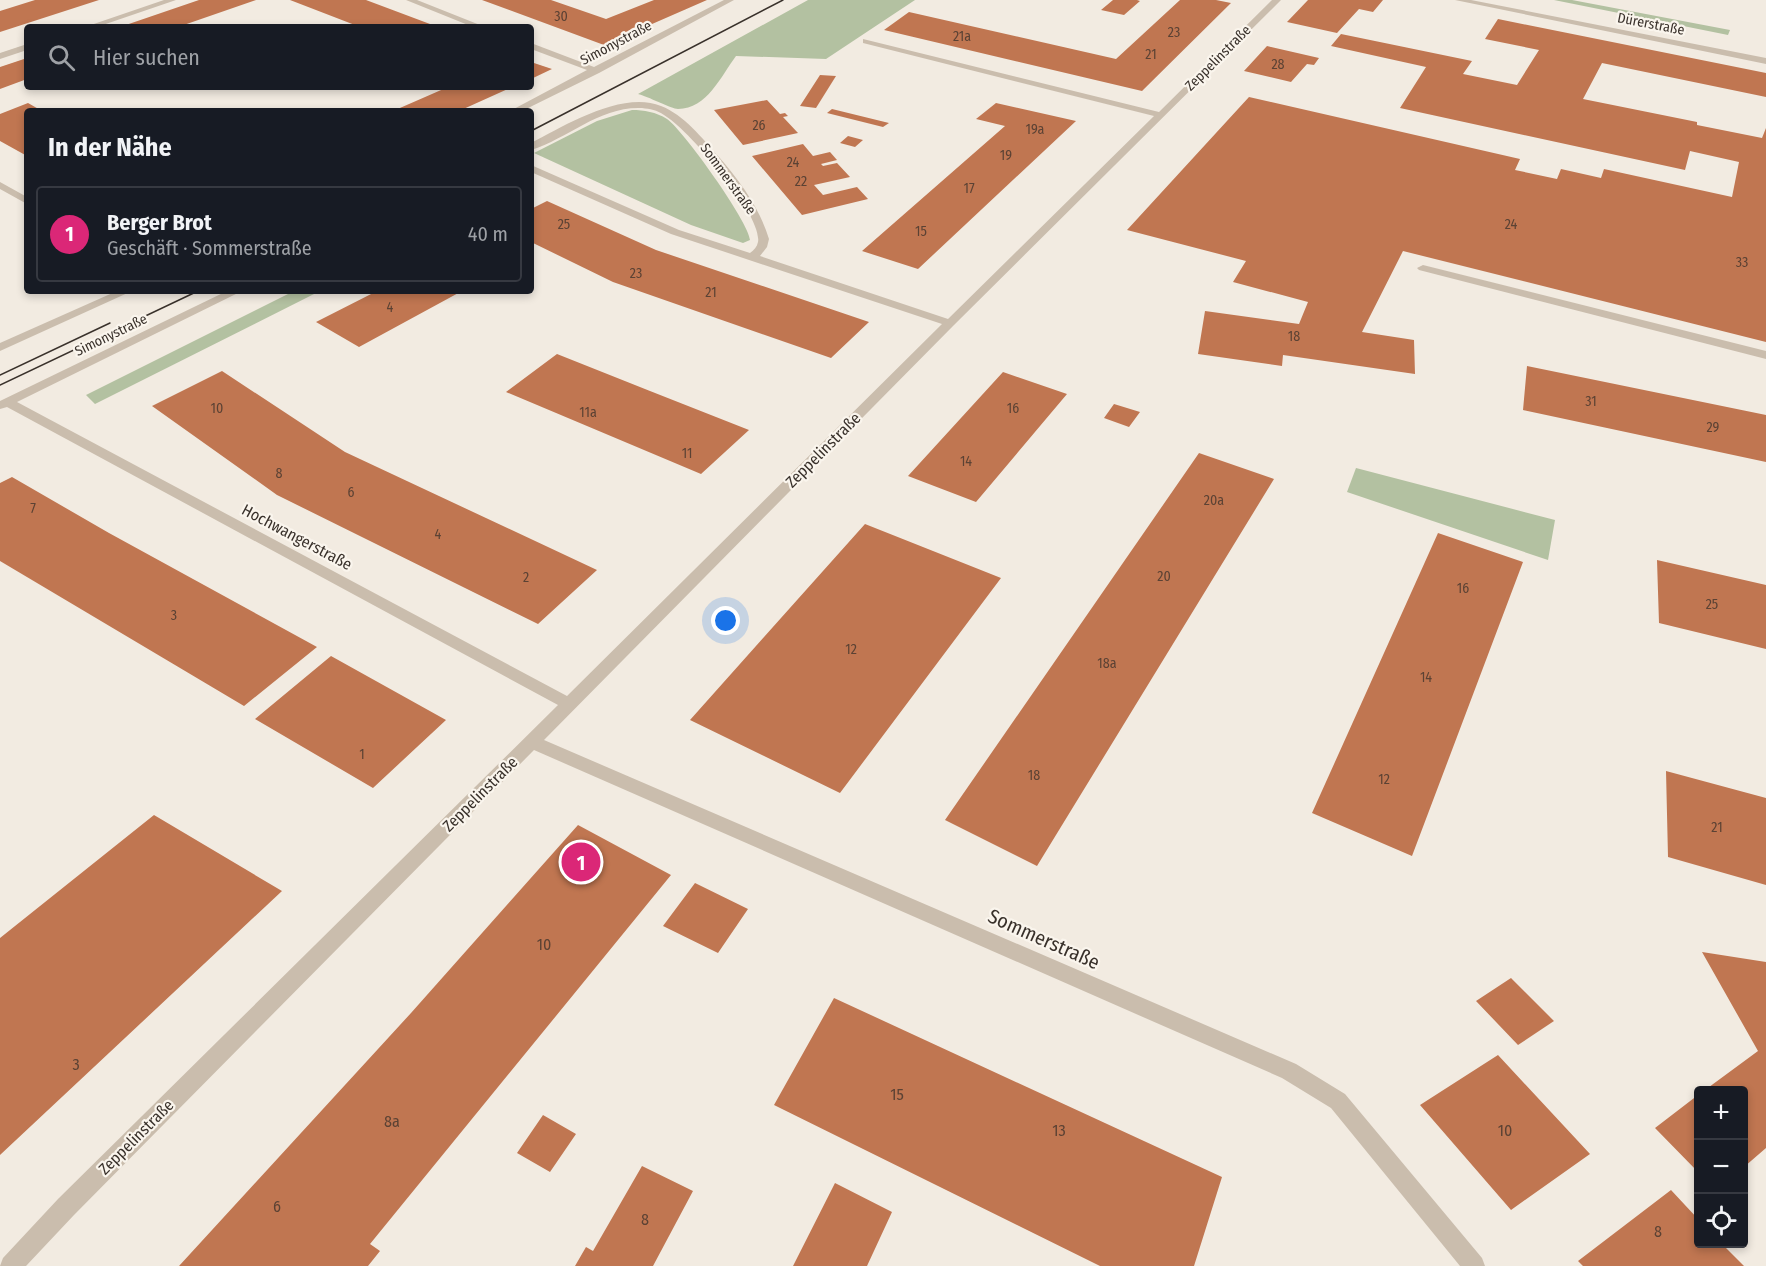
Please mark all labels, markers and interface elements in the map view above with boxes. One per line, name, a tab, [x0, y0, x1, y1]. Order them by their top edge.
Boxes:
house number: 30	[554, 8, 568, 25]
street label: Dürerstraße	[1616, 9, 1686, 39]
street label: Simonystraße	[577, 17, 655, 69]
street label: Zeppelinstraße	[1182, 22, 1254, 94]
search box	[24, 24, 534, 90]
house number: 23	[1168, 24, 1180, 41]
house number: 21a	[953, 28, 971, 45]
icon: search	[45, 41, 78, 74]
text: Hier suchen	[93, 44, 200, 71]
house number: 21	[1145, 46, 1157, 63]
house number: 28	[1271, 56, 1285, 73]
house number: 26	[752, 117, 766, 134]
house number: 19a	[1026, 121, 1045, 138]
text: In der Nähe	[48, 132, 172, 163]
street label: Sommerstraße	[697, 140, 760, 218]
house number: 19	[1000, 147, 1012, 164]
house number: 24	[787, 154, 800, 171]
house number: 22	[795, 173, 807, 190]
house number: 17	[963, 180, 975, 197]
text: Berger Brot	[107, 209, 212, 236]
house number: 25	[558, 216, 570, 233]
house number: 24	[1505, 216, 1518, 233]
text: 1	[65, 222, 74, 246]
text: 40 m	[468, 222, 508, 246]
house number: 15	[915, 223, 927, 240]
text: Geschäft · Sommerstraße	[107, 236, 312, 260]
house number: 33	[1736, 254, 1748, 271]
house number: 23	[630, 265, 642, 282]
house number: 21	[705, 284, 717, 301]
house number: 4	[387, 299, 394, 316]
street label: Simonystraße	[72, 310, 150, 360]
house number: 18	[1288, 328, 1300, 345]
house number: 31	[1585, 393, 1597, 410]
house number: 10	[211, 400, 223, 417]
house number: 16	[1007, 400, 1019, 417]
house number: 11a	[579, 404, 597, 421]
street label: Zeppelinstraße	[782, 409, 864, 491]
house number: 29	[1707, 419, 1720, 436]
house number: 11	[682, 445, 692, 462]
house number: 14	[960, 453, 972, 470]
house number: 8	[276, 465, 283, 482]
house number: 6	[348, 484, 355, 501]
house number: 20a	[1204, 492, 1224, 509]
house number: 7	[30, 500, 36, 517]
street label: Hochwangerstraße	[239, 500, 355, 574]
house number: 4	[435, 526, 442, 543]
house number: 20	[1157, 568, 1171, 585]
house number: 2	[523, 569, 529, 586]
house number: 16	[1457, 580, 1469, 597]
house number: 25	[1706, 596, 1718, 613]
your location	[711, 606, 740, 635]
house number: 3	[171, 607, 177, 624]
house number: 12	[845, 641, 857, 658]
house number: 18a	[1097, 655, 1117, 672]
house number: 14	[1420, 669, 1432, 686]
house number: 1	[359, 746, 365, 763]
street label: Zeppelinstraße	[439, 753, 521, 835]
house number: 18	[1028, 767, 1040, 784]
house number: 12	[1378, 771, 1390, 788]
house number: 21	[1711, 819, 1723, 836]
pin: 1	[562, 840, 600, 884]
street label: Sommerstraße	[984, 904, 1104, 974]
house number: 10	[537, 935, 551, 954]
house number: 3	[72, 1055, 80, 1074]
house number: 15	[890, 1085, 904, 1104]
map controls	[1694, 1086, 1748, 1248]
button: +	[1694, 1086, 1748, 1140]
street label: Zeppelinstraße	[95, 1096, 177, 1178]
house number: 8a	[384, 1112, 400, 1131]
house number: 13	[1052, 1121, 1066, 1140]
house number: 10	[1498, 1121, 1512, 1140]
button: −	[1694, 1140, 1748, 1194]
button: locate	[1694, 1194, 1748, 1248]
house number: 6	[273, 1197, 281, 1216]
house number: 8	[641, 1210, 649, 1229]
house number: 8	[1654, 1222, 1662, 1241]

